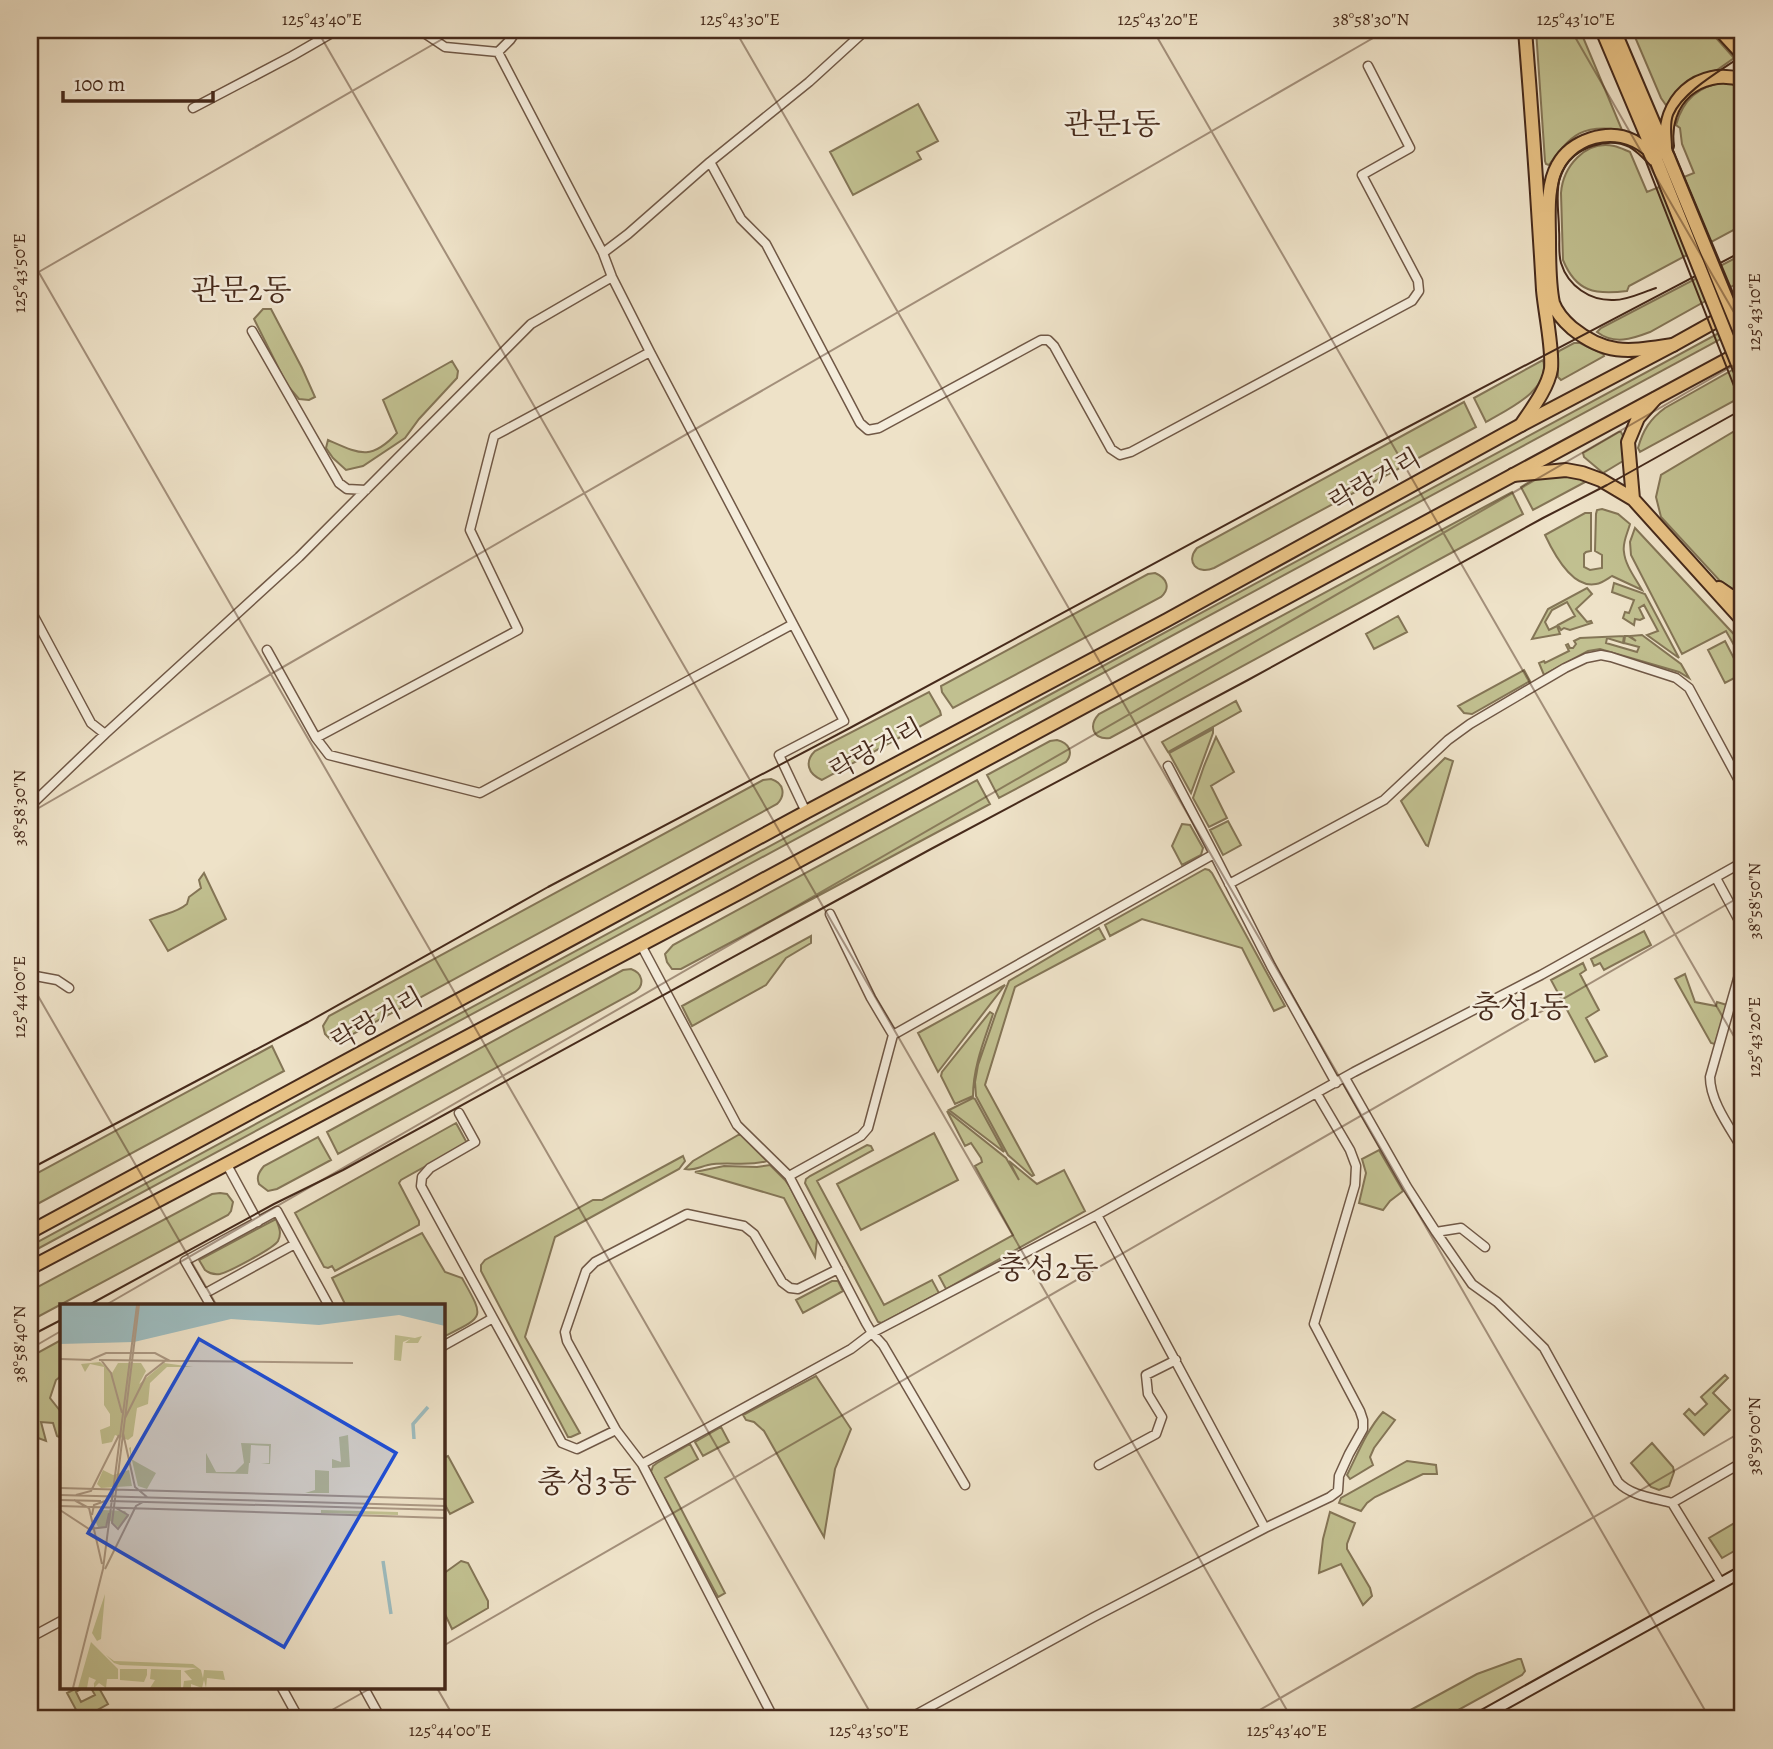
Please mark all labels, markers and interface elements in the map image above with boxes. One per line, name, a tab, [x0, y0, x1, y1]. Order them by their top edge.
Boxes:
text: 125°43'40"E	[282, 7, 362, 31]
text: 125°43'30"E	[700, 7, 780, 31]
text: 125°43'20"E	[1118, 7, 1198, 31]
text: 38°58'30"N	[1333, 7, 1409, 31]
text: 125°43'10"E	[1537, 7, 1615, 31]
scale bar	[63, 60, 214, 104]
text: 100 m	[74, 70, 125, 98]
district label: 관문1동	[1063, 104, 1161, 144]
text: 125°43'50"E	[7, 233, 31, 313]
district label: 관문2동	[190, 270, 292, 310]
text: 125°43'10"E	[1742, 273, 1766, 351]
street label: 락랑거리	[1323, 440, 1427, 520]
street label: 락랑거리	[823, 710, 929, 788]
text: 38°58'30"N	[7, 770, 31, 846]
text: 38°58'50"N	[1742, 862, 1766, 939]
text: 125°44'00"E	[7, 956, 31, 1038]
street label: 락랑거리	[325, 979, 429, 1059]
district label: 충성1동	[1471, 987, 1569, 1027]
text: 125°43'20"E	[1742, 997, 1766, 1077]
district label: 충성2동	[997, 1248, 1099, 1288]
inset map	[60, 1304, 444, 1690]
text: 38°58'40"N	[7, 1305, 31, 1383]
text: 38°59'00"N	[1742, 1397, 1766, 1475]
district label: 충성3동	[537, 1462, 637, 1502]
text: 125°44'00"E	[409, 1718, 491, 1742]
text: 125°43'50"E	[829, 1718, 909, 1742]
text: 125°43'40"E	[1247, 1718, 1327, 1742]

